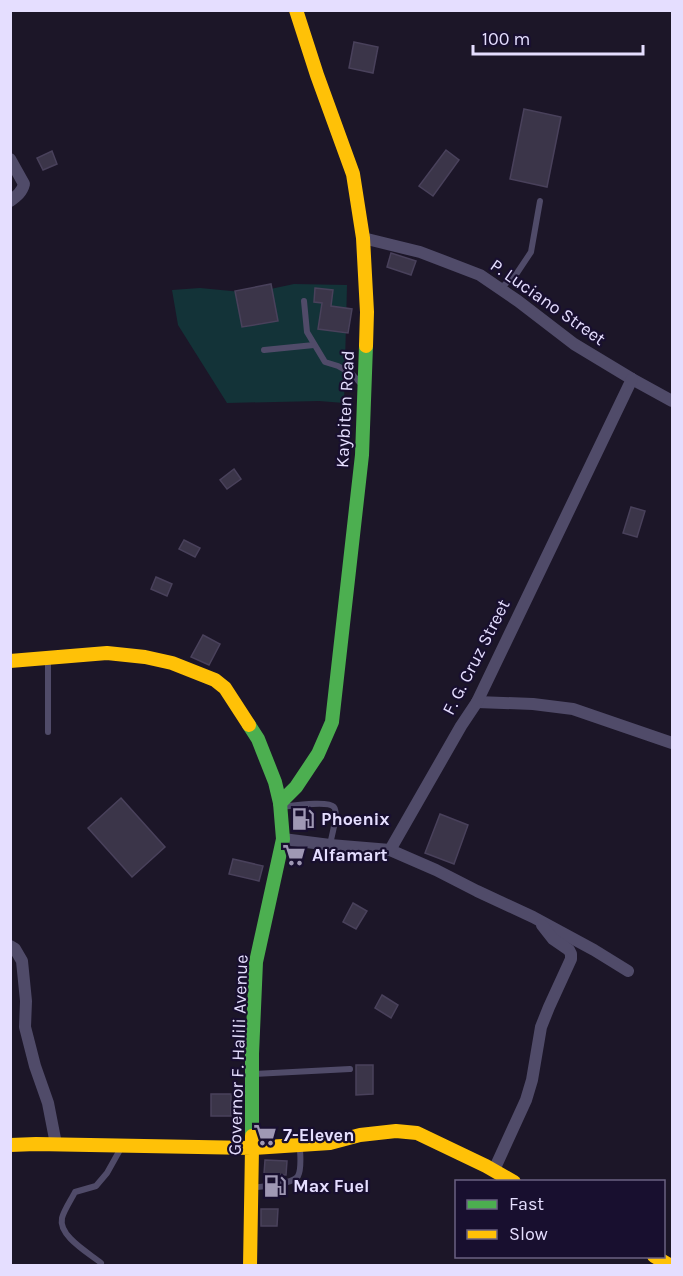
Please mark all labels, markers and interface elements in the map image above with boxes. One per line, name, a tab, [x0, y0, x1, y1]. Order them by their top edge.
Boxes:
scale bar	[473, 18, 642, 56]
text: 100 m	[482, 28, 530, 50]
street label: P. Luciano Street	[486, 254, 610, 350]
street label: Kaybiten Road	[331, 350, 359, 468]
street label: F. G. Cruz Street	[437, 595, 515, 718]
fuel station icon: Phoenix	[290, 806, 316, 832]
place label: Phoenix	[321, 808, 390, 830]
supermarket icon: Alfamart	[281, 842, 307, 868]
place label: Alfamart	[312, 844, 388, 866]
street label: Governor F. Halili Avenue	[224, 954, 252, 1156]
supermarket icon: 7-Eleven	[252, 1122, 278, 1148]
place label: 7-Eleven	[283, 1124, 354, 1146]
fuel station icon: Max Fuel	[262, 1173, 288, 1199]
place label: Max Fuel	[293, 1175, 370, 1197]
legend	[455, 1180, 665, 1258]
text: Fast	[509, 1193, 544, 1215]
text: Slow	[509, 1223, 548, 1245]

